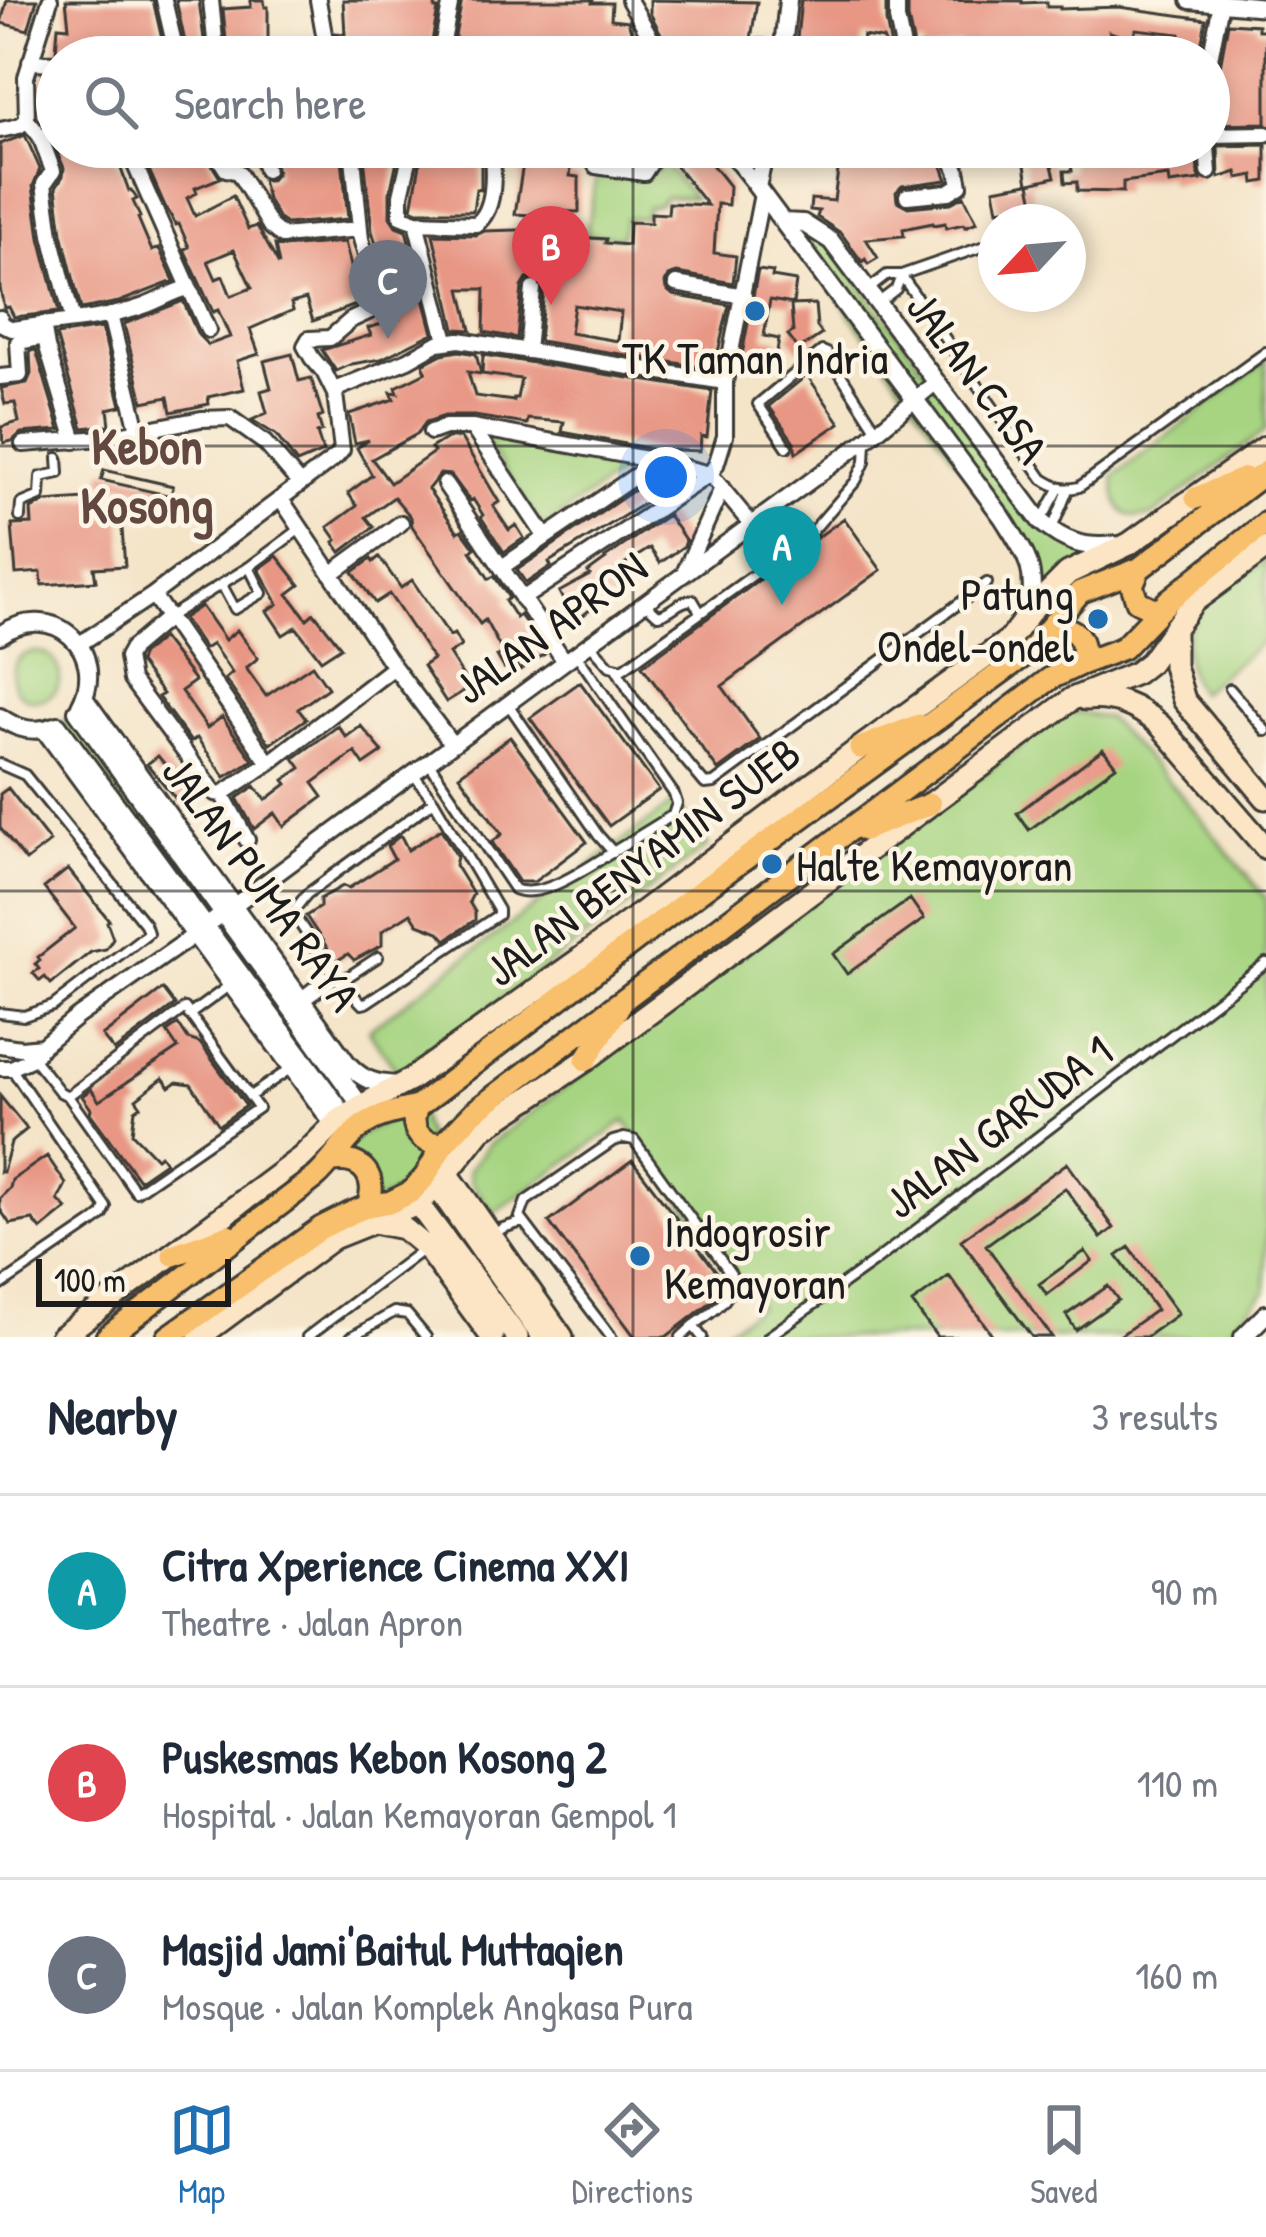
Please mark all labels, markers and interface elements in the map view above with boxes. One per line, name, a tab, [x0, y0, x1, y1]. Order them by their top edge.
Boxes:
search box	[36, 36, 1230, 168]
icon: search	[78, 69, 144, 135]
text: Search here	[174, 72, 366, 133]
north arrow	[978, 204, 1086, 312]
pin: B	[512, 206, 590, 305]
pin: C	[349, 240, 427, 339]
street label: JALAN CASA	[893, 278, 1063, 476]
marker: TK Taman Indria	[742, 298, 768, 324]
place label: TK Taman Indria	[622, 327, 888, 388]
district label: Kebon Kosong	[80, 411, 214, 540]
your location	[636, 447, 696, 507]
pin: A	[743, 506, 821, 605]
street label: JALAN APRON	[441, 536, 659, 718]
place label: Patung Ondel-ondel	[877, 563, 1074, 676]
marker: Patung Ondel-ondel	[1085, 606, 1111, 632]
street label: JALAN BENYAMIN SUEB	[472, 722, 812, 1000]
street label: JALAN PUMA RAYA	[149, 743, 375, 1023]
place label: Halte Kemayoran	[796, 834, 1073, 895]
marker: Halte Kemayoran	[759, 851, 785, 877]
street label: JALAN GARUDA 1	[872, 1020, 1124, 1232]
place label: Indogrosir Kemayoran	[664, 1200, 846, 1313]
marker: Indogrosir Kemayoran	[627, 1243, 653, 1269]
scale bar	[36, 1253, 231, 1306]
text: 100 m	[54, 1258, 126, 1302]
text: Nearby	[48, 1381, 178, 1450]
text: 3 results	[1092, 1389, 1218, 1442]
text: Citra Xperience Cinema XXI	[162, 1534, 629, 1595]
text: A	[77, 1564, 97, 1617]
text: 90 m	[1151, 1564, 1218, 1617]
text: Theatre · Jalan Apron	[162, 1595, 463, 1648]
text: Puskesmas Kebon Kosong 2	[162, 1726, 607, 1787]
text: B	[77, 1756, 97, 1809]
text: 110 m	[1137, 1756, 1218, 1809]
text: Hospital · Jalan Kemayoran Gempol 1	[162, 1787, 677, 1840]
text: Masjid Jami'Baitul Muttaqien	[162, 1918, 624, 1979]
text: C	[76, 1948, 98, 2001]
text: 160 m	[1135, 1948, 1218, 2001]
text: Mosque · Jalan Komplek Angkasa Pura	[162, 1979, 693, 2032]
tab: Map	[169, 2097, 235, 2213]
tab: Directions	[572, 2097, 693, 2213]
tab: Saved	[1030, 2097, 1097, 2213]

